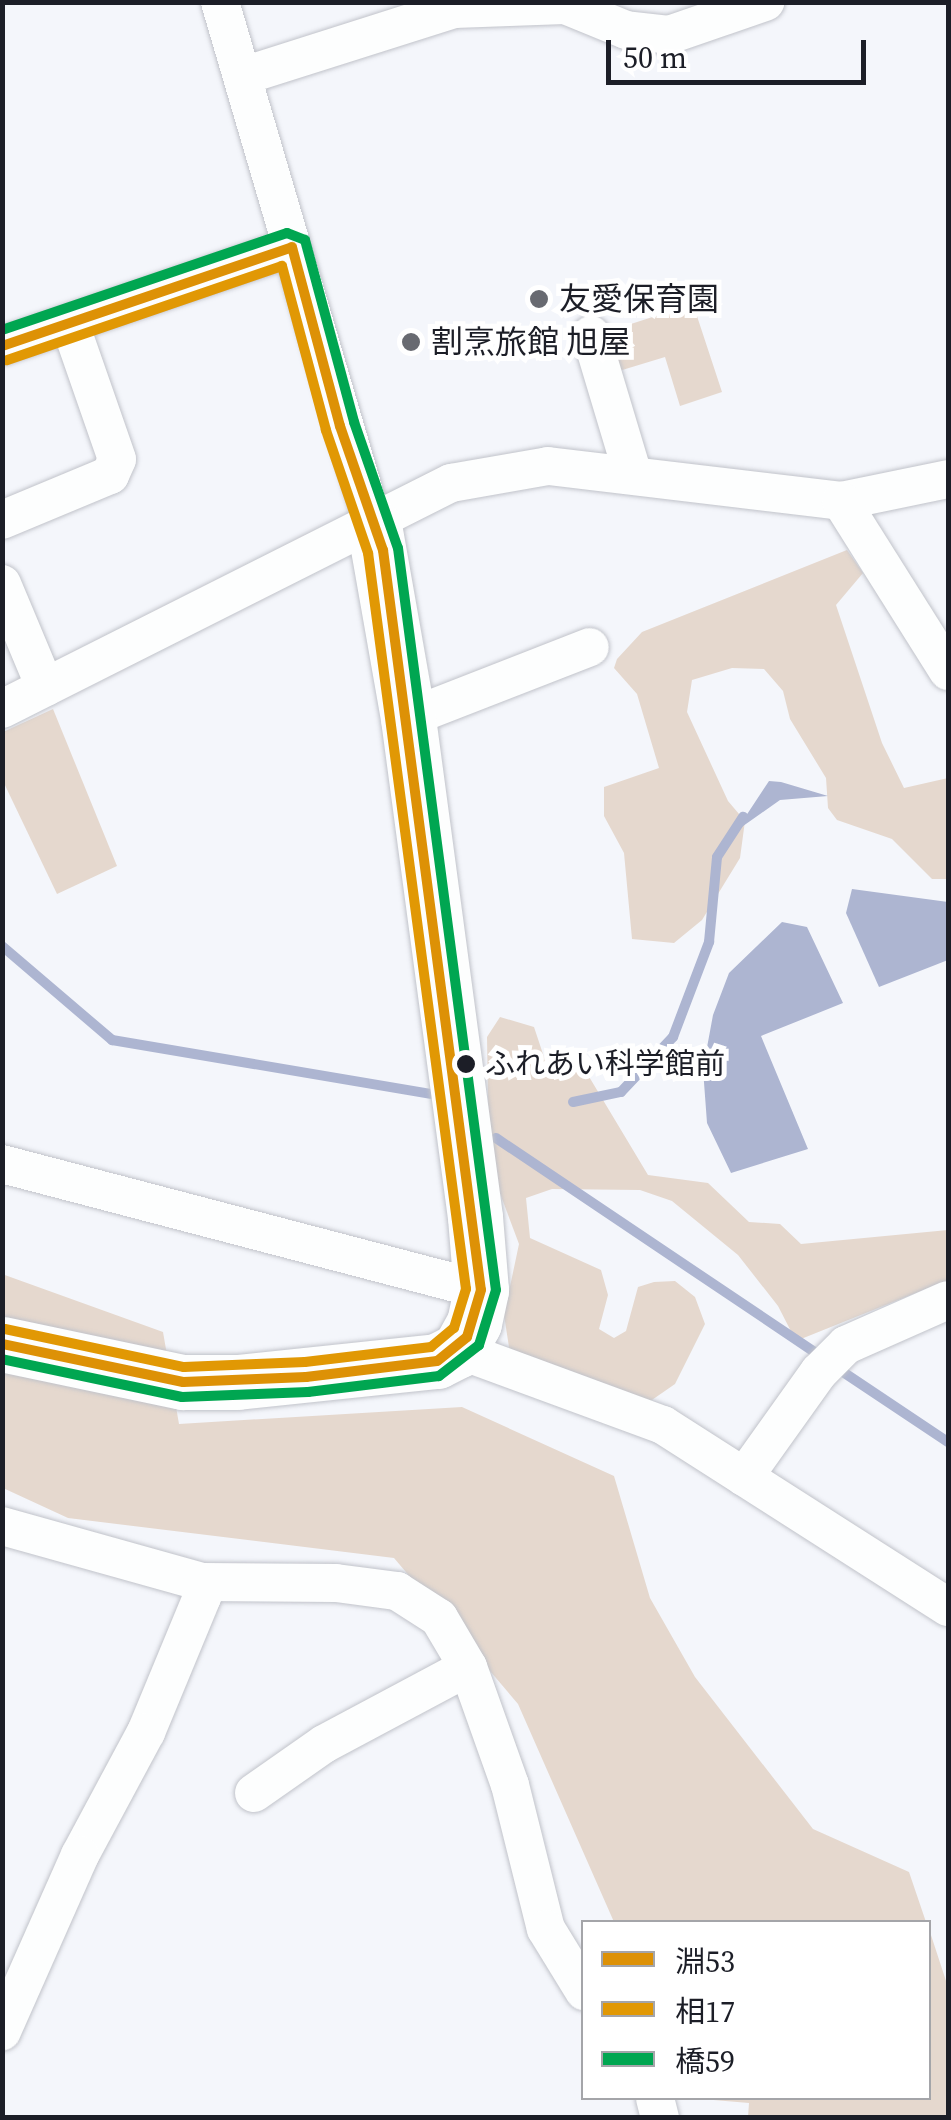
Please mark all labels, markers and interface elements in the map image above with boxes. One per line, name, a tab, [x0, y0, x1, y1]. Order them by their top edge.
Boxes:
scale bar	[611, 20, 871, 82]
text: 50 m	[623, 37, 687, 78]
place label: 友愛保育園	[559, 280, 719, 318]
marker: 友愛保育園	[528, 288, 550, 310]
place label: 割烹旅館 旭屋	[431, 323, 630, 361]
marker: 割烹旅館 旭屋	[400, 331, 422, 353]
place label: ふれあい科学館前	[485, 1046, 725, 1082]
marker: ふれあい科学館前	[456, 1054, 476, 1074]
legend	[581, 1920, 931, 2100]
text: 淵53	[675, 1941, 735, 1982]
text: 相17	[675, 1991, 735, 2032]
text: 橋59	[675, 2041, 735, 2082]

